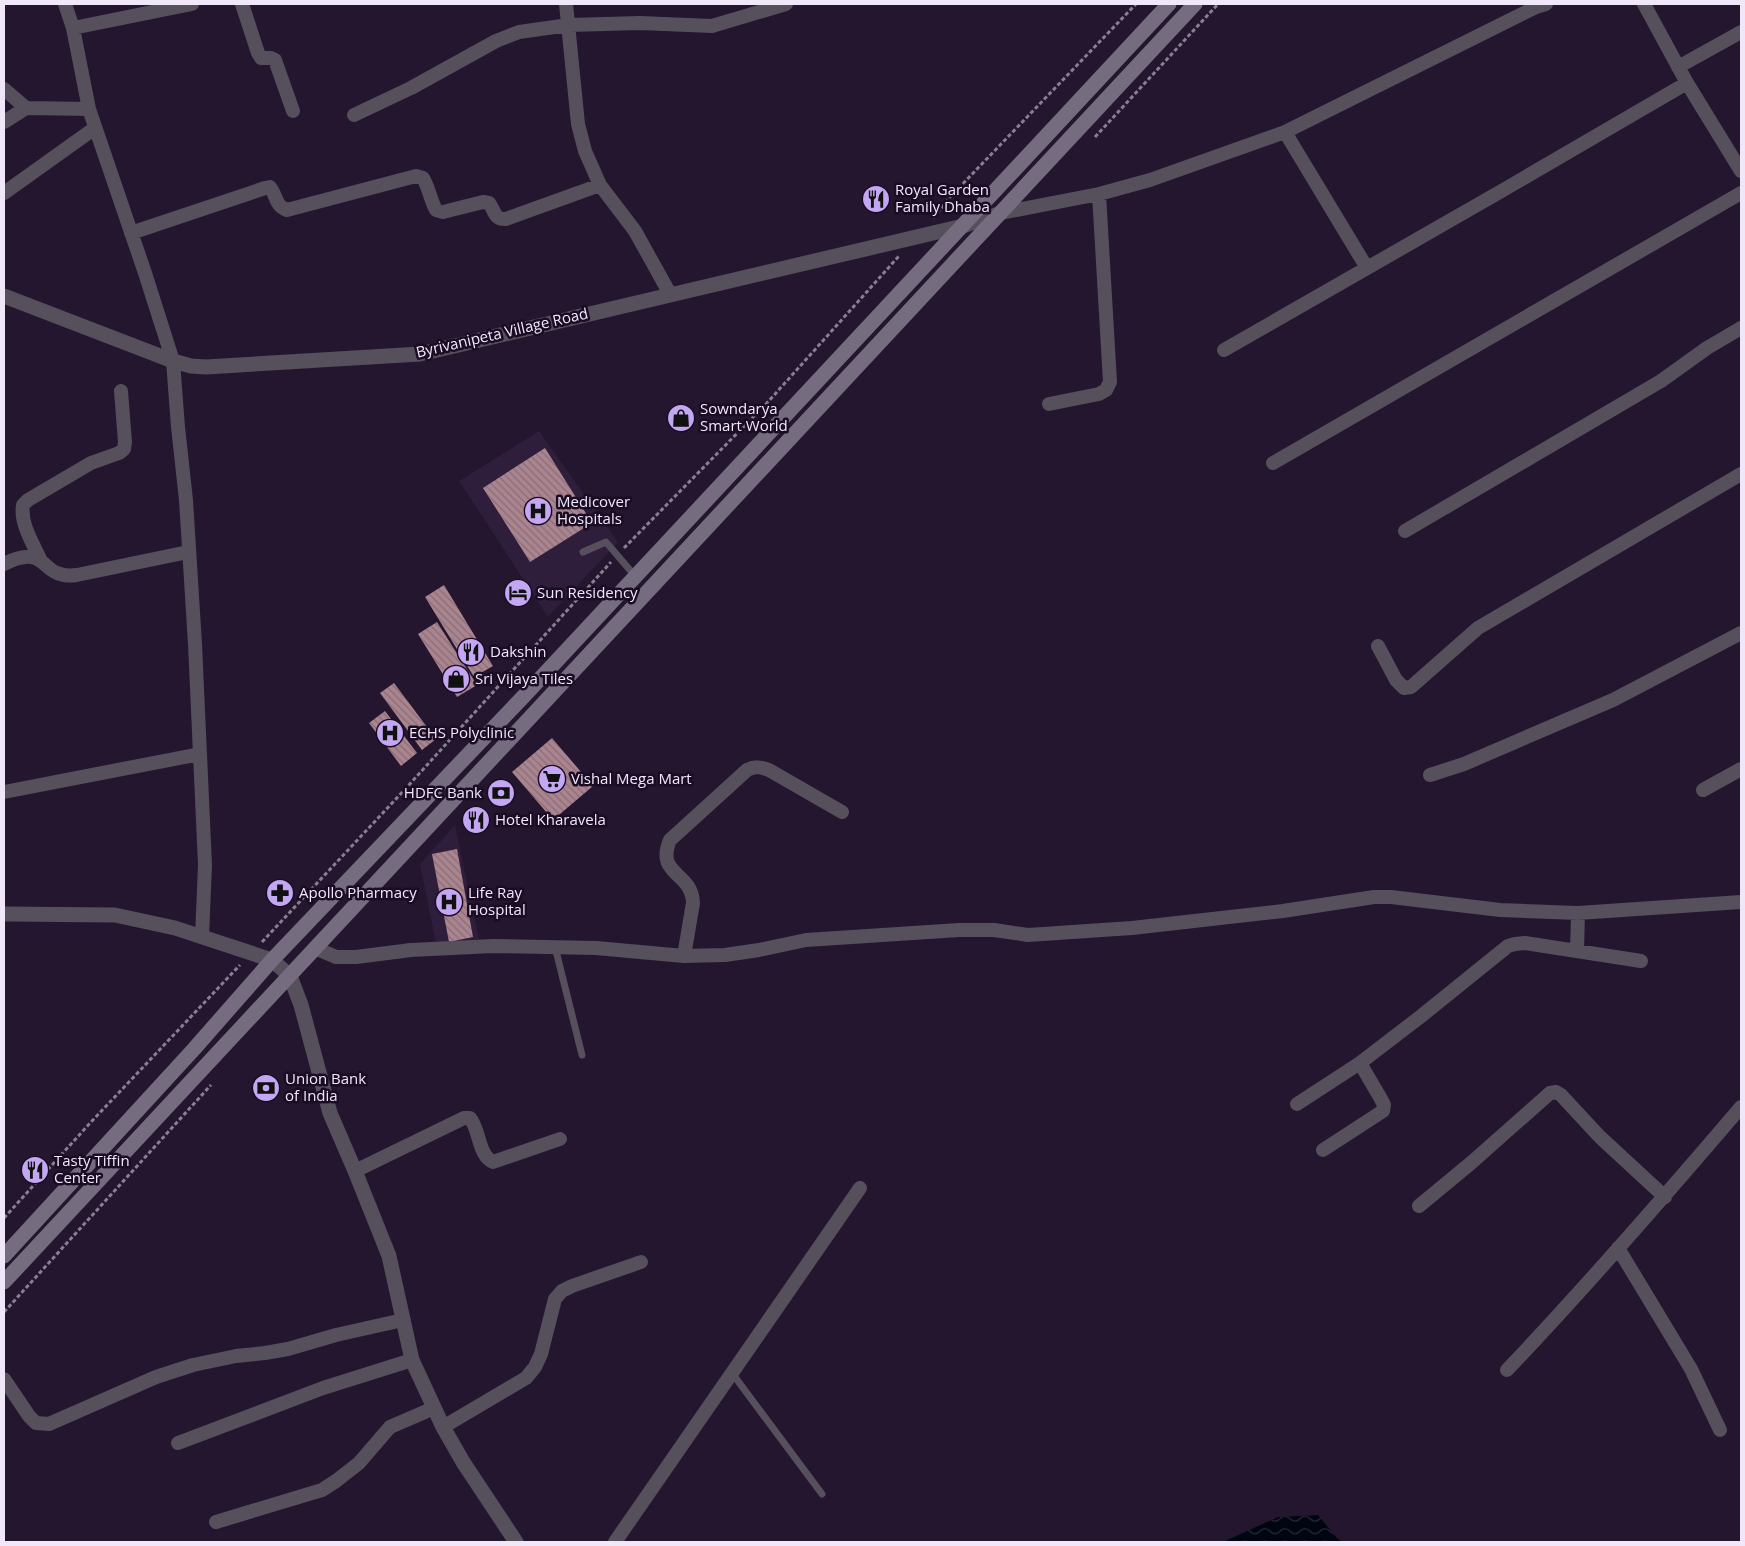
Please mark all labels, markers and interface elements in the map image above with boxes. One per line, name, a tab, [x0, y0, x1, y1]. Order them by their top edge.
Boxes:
place label: Royal Garden Family Dhaba	[895, 179, 990, 216]
restaurant icon: Royal Garden Family Dhaba	[861, 184, 891, 214]
street label: Byrivanipeta Village Road	[414, 302, 590, 362]
place label: Sowndarya Smart World	[700, 398, 788, 435]
shop icon: Sowndarya Smart World	[666, 403, 696, 433]
place label: Medicover Hospitals	[557, 491, 630, 528]
hospital icon: Medicover Hospitals	[523, 496, 553, 526]
hotel icon: Sun Residency	[503, 578, 533, 608]
place label: Sun Residency	[537, 582, 638, 602]
restaurant icon: Dakshin	[456, 637, 486, 667]
place label: Dakshin	[490, 641, 546, 661]
shop icon: Sri Vijaya Tiles	[441, 664, 471, 694]
place label: Sri Vijaya Tiles	[475, 668, 573, 688]
hospital icon: ECHS Polyclinic	[375, 718, 405, 748]
place label: ECHS Polyclinic	[409, 722, 514, 742]
supermarket icon: Vishal Mega Mart	[537, 764, 567, 794]
place label: Vishal Mega Mart	[571, 768, 692, 788]
bank icon: HDFC Bank	[486, 778, 516, 808]
place label: HDFC Bank	[404, 782, 482, 802]
restaurant icon: Hotel Kharavela	[461, 805, 491, 835]
place label: Hotel Kharavela	[495, 809, 606, 829]
pharmacy icon: Apollo Pharmacy	[265, 878, 295, 908]
place label: Apollo Pharmacy	[299, 882, 417, 902]
place label: Life Ray Hospital	[468, 882, 526, 919]
hospital icon: Life Ray Hospital	[434, 887, 464, 917]
place label: Union Bank of India	[285, 1068, 366, 1105]
bank icon: Union Bank of India	[251, 1073, 281, 1103]
place label: Tasty Tiffin Center	[54, 1150, 130, 1187]
restaurant icon: Tasty Tiffin Center	[20, 1155, 50, 1185]

